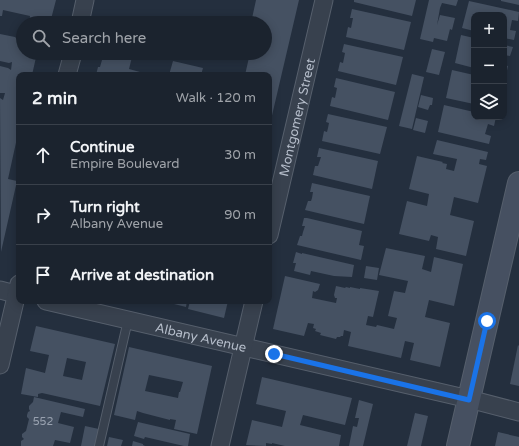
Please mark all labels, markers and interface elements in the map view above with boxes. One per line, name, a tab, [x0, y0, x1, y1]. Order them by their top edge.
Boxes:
map controls	[471, 12, 507, 120]
button: +	[471, 12, 507, 48]
search box	[16, 16, 272, 60]
icon: search	[30, 27, 52, 49]
text: Search here	[62, 29, 146, 47]
button: −	[471, 48, 507, 84]
street label: Montgomery Street	[276, 57, 319, 178]
button: layers	[471, 84, 507, 120]
text: 2 min	[32, 88, 77, 109]
text: Walk · 120 m	[176, 90, 256, 106]
text: Continue	[70, 138, 134, 156]
icon: ahead	[32, 144, 54, 166]
text: 30 m	[224, 147, 256, 163]
text: Empire Boulevard	[70, 156, 180, 172]
text: Turn right	[70, 198, 140, 216]
icon: right	[32, 204, 54, 226]
text: 90 m	[224, 207, 256, 223]
text: Albany Avenue	[70, 216, 163, 232]
icon: arrive	[32, 264, 54, 286]
text: Arrive at destination	[70, 266, 214, 284]
route start	[478, 312, 496, 330]
street label: Albany Avenue	[153, 320, 248, 356]
route end	[265, 345, 283, 363]
house number: 552	[33, 415, 53, 428]

